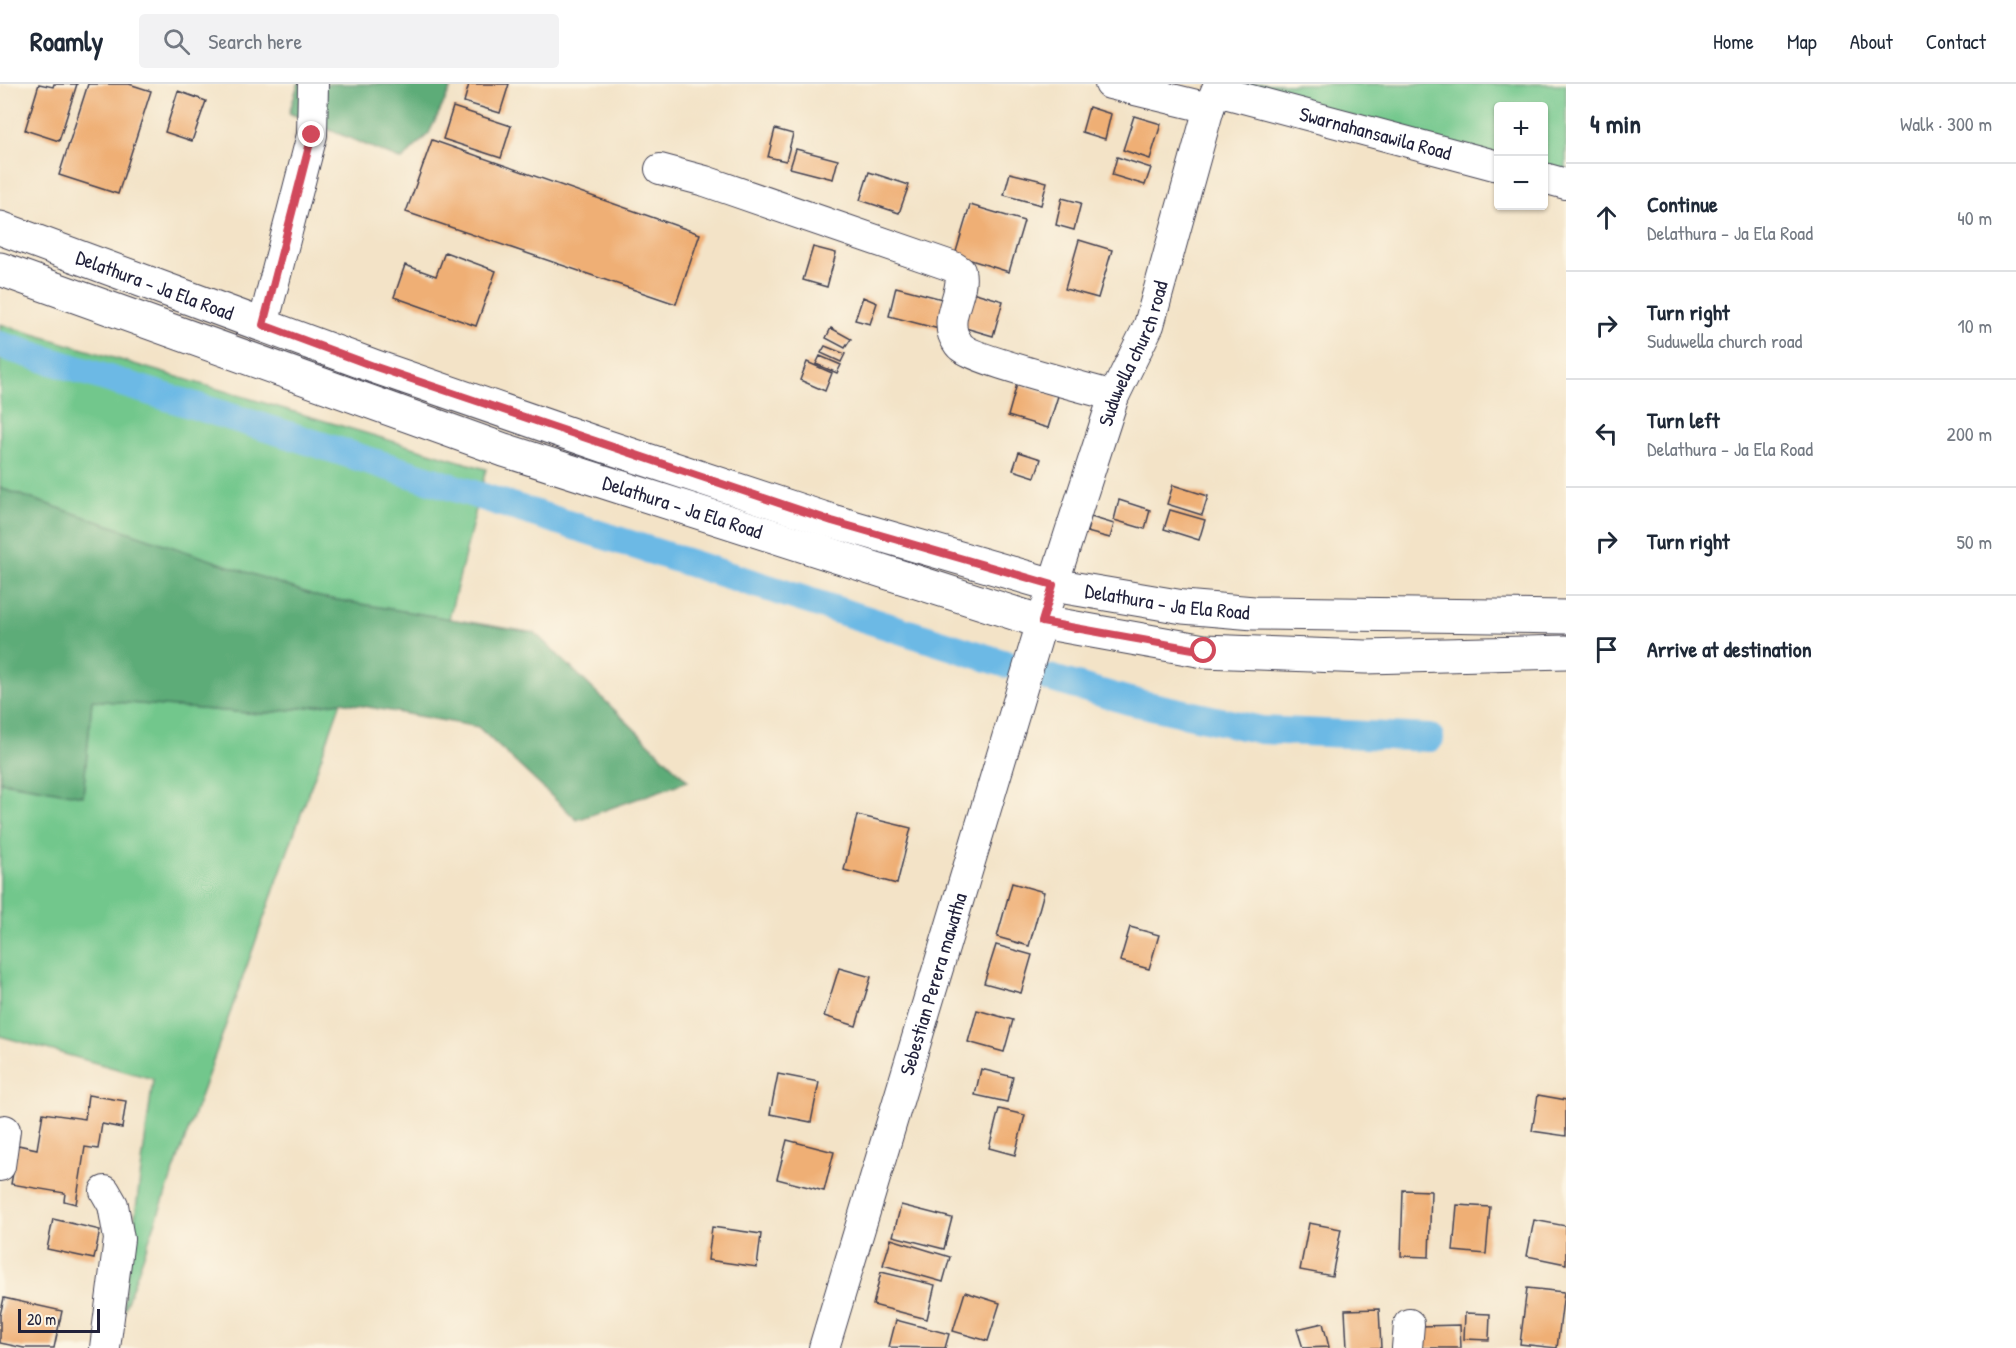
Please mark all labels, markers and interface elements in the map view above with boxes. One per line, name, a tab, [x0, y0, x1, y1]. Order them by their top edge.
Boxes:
search box	[139, 14, 559, 68]
text: Roamly	[30, 22, 103, 60]
icon: search	[160, 25, 193, 58]
text: Search here	[208, 26, 302, 56]
text: Home	[1713, 27, 1754, 56]
text: Map	[1787, 27, 1817, 56]
text: About	[1850, 27, 1893, 56]
text: Contact	[1926, 27, 1986, 56]
street label: Swarnahansawila Road	[1297, 100, 1455, 166]
map controls	[1494, 102, 1548, 210]
button: +	[1494, 102, 1548, 156]
text: 4 min	[1590, 106, 1641, 141]
text: Walk · 300 m	[1900, 110, 1992, 137]
route end	[298, 121, 324, 147]
button: −	[1494, 156, 1548, 210]
text: Continue	[1647, 189, 1718, 219]
icon: ahead	[1590, 201, 1623, 234]
text: 40 m	[1957, 204, 1992, 231]
text: Delathura - Ja Ela Road	[1647, 219, 1813, 246]
street label: Delathura - Ja Ela Road	[72, 243, 238, 326]
street label: Suduwella church road	[1091, 277, 1174, 429]
text: Turn right	[1647, 297, 1730, 327]
icon: right	[1590, 309, 1623, 342]
text: 10 m	[1958, 312, 1992, 339]
text: Suduwella church road	[1647, 327, 1802, 354]
text: Turn left	[1647, 405, 1720, 435]
icon: left	[1590, 417, 1623, 450]
text: 200 m	[1947, 420, 1992, 447]
text: Delathura - Ja Ela Road	[1647, 435, 1813, 462]
street label: Delathura - Ja Ela Road	[600, 468, 766, 545]
icon: right	[1590, 525, 1623, 558]
text: Turn right	[1647, 526, 1730, 556]
text: 50 m	[1956, 528, 1992, 555]
street label: Delathura - Ja Ela Road	[1083, 577, 1251, 626]
icon: arrive	[1590, 633, 1623, 666]
text: Arrive at destination	[1647, 634, 1812, 664]
route start	[1190, 637, 1216, 663]
street label: Sebestian Perera mawatha	[893, 889, 973, 1078]
scale bar	[18, 1306, 100, 1334]
text: 20 m	[27, 1308, 56, 1330]

